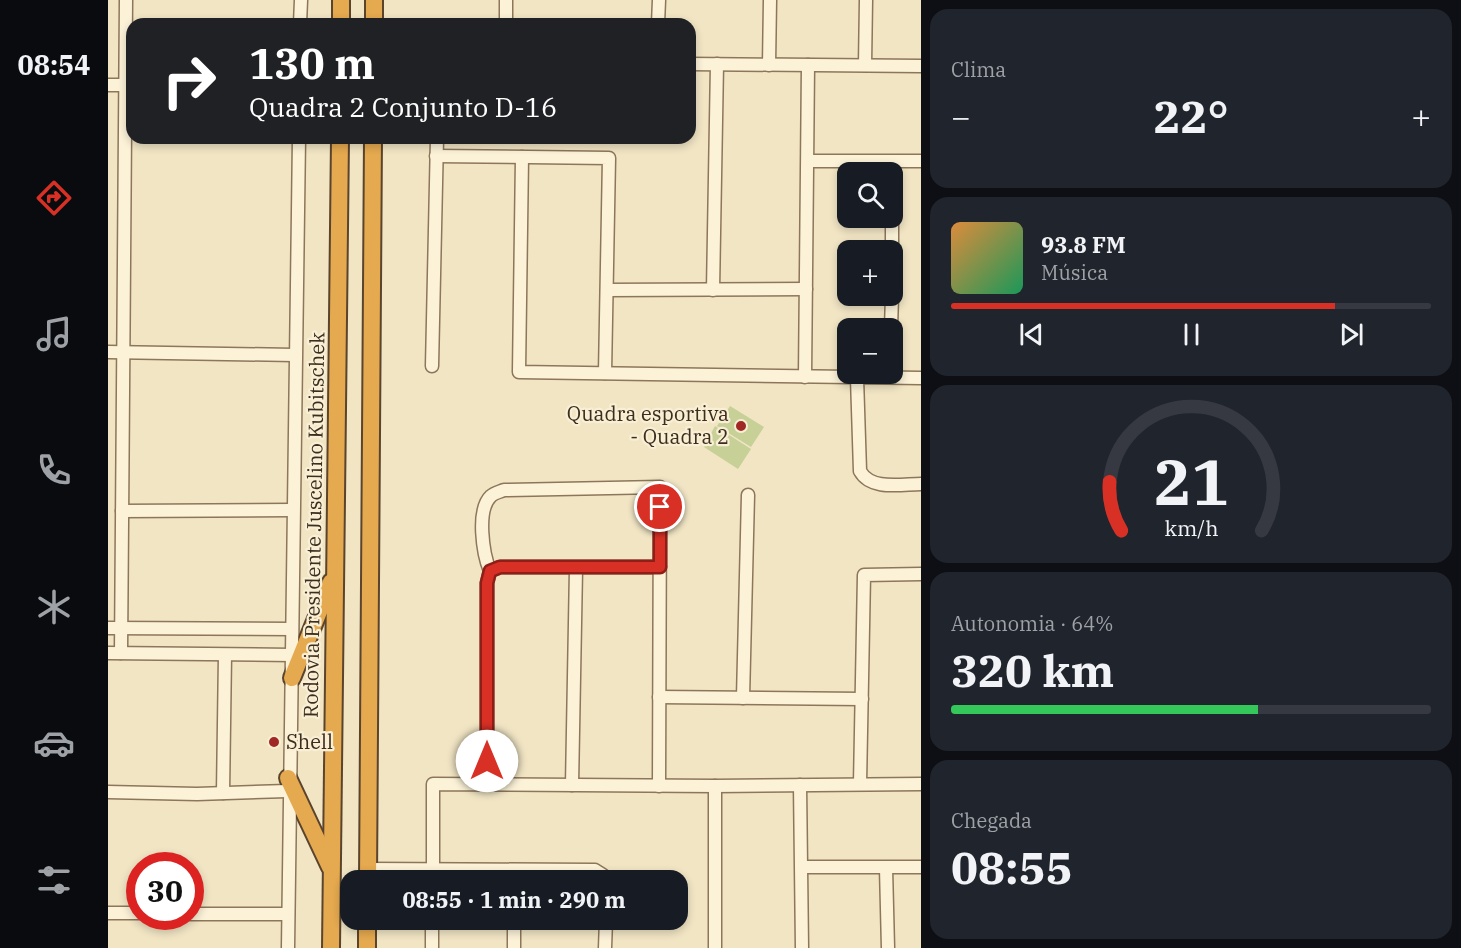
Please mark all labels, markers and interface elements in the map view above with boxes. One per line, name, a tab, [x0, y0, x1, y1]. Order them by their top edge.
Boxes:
text: 130 m	[249, 36, 375, 91]
icon: right	[150, 42, 228, 120]
text: 08:54	[18, 47, 90, 82]
text: Clima	[951, 56, 1006, 83]
text: 22°	[1153, 87, 1229, 145]
text: Quadra 2 Conjunto D-16	[249, 89, 557, 124]
text: −	[951, 95, 971, 138]
text: +	[1411, 95, 1431, 138]
map controls	[837, 162, 903, 384]
button: search	[837, 162, 903, 228]
icon: directions	[33, 177, 75, 219]
text: 93.8 FM	[1041, 230, 1126, 259]
button: +	[837, 240, 903, 306]
text: Música	[1041, 259, 1108, 286]
icon: music	[33, 313, 75, 355]
button: −	[837, 318, 903, 384]
icon: previous	[1015, 318, 1048, 351]
icon: pause	[1175, 318, 1208, 351]
icon: next	[1335, 318, 1368, 351]
street label: Rodovia Presidente Juscelino Kubitschek	[297, 332, 330, 718]
place label: Quadra esportiva - Quadra 2	[567, 400, 729, 450]
marker: Quadra esportiva - Quadra 2	[734, 419, 748, 433]
text: 21	[1154, 441, 1228, 522]
icon: phone	[33, 449, 75, 491]
pin	[634, 481, 685, 532]
icon: arrive	[643, 490, 676, 523]
text: km/h	[1164, 514, 1218, 542]
icon: climate	[33, 586, 75, 628]
text: Autonomia · 64%	[951, 610, 1113, 637]
text: 320 km	[951, 641, 1114, 699]
icon: car	[33, 722, 75, 764]
place label: Shell	[286, 728, 333, 755]
position arrow	[455, 729, 519, 793]
marker: Shell	[267, 735, 281, 749]
text: Chegada	[951, 807, 1032, 834]
text: 08:55	[951, 838, 1073, 896]
speed limit sign: 30	[126, 852, 204, 930]
icon: filters	[33, 859, 75, 901]
text: 08:55 · 1 min · 290 m	[402, 885, 626, 914]

